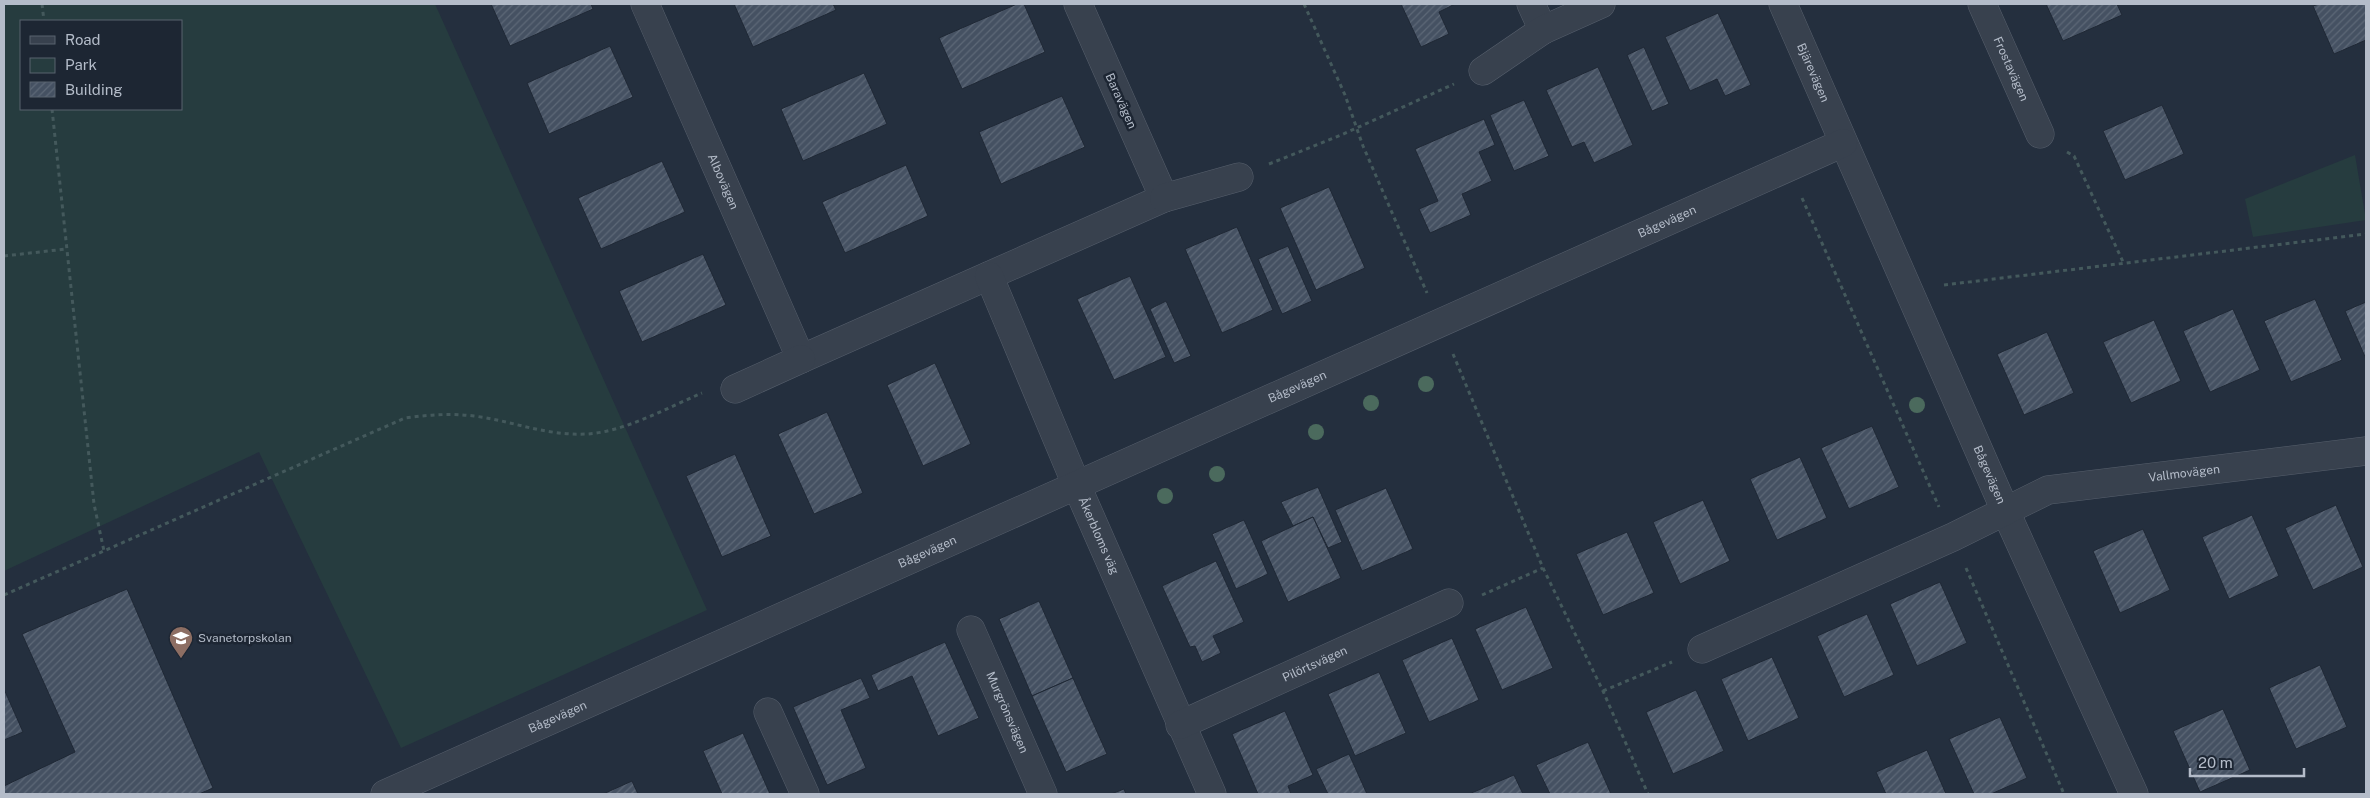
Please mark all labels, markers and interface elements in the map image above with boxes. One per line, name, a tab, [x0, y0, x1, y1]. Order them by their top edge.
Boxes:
legend	[20, 20, 182, 110]
text: Road	[65, 31, 101, 48]
street label: Frostavägen	[1990, 34, 2031, 103]
street label: Bjärevägen	[1794, 41, 1832, 104]
text: Park	[65, 56, 97, 73]
street label: Baravägen	[1103, 71, 1139, 131]
text: Building	[65, 81, 123, 98]
street label: Albovägen	[705, 152, 741, 212]
street label: Bågevägen	[1636, 202, 1698, 241]
street label: Bågevägen	[1266, 368, 1329, 406]
street label: Bågevägen	[1971, 443, 2008, 506]
street label: Vallmovägen	[2148, 462, 2221, 485]
street label: Åkerbloms väg	[1076, 495, 1122, 577]
street label: Bågevägen	[896, 533, 959, 571]
school or university icon: Svanetorpskolan	[168, 625, 194, 659]
place label: Svanetorpskolan	[198, 631, 292, 645]
street label: Pilörtsvägen	[1280, 643, 1349, 685]
street label: Murgrönsvägen	[983, 669, 1031, 755]
street label: Bågevägen	[526, 698, 589, 736]
scale bar	[2190, 746, 2304, 778]
text: 20 m	[2198, 754, 2233, 771]

